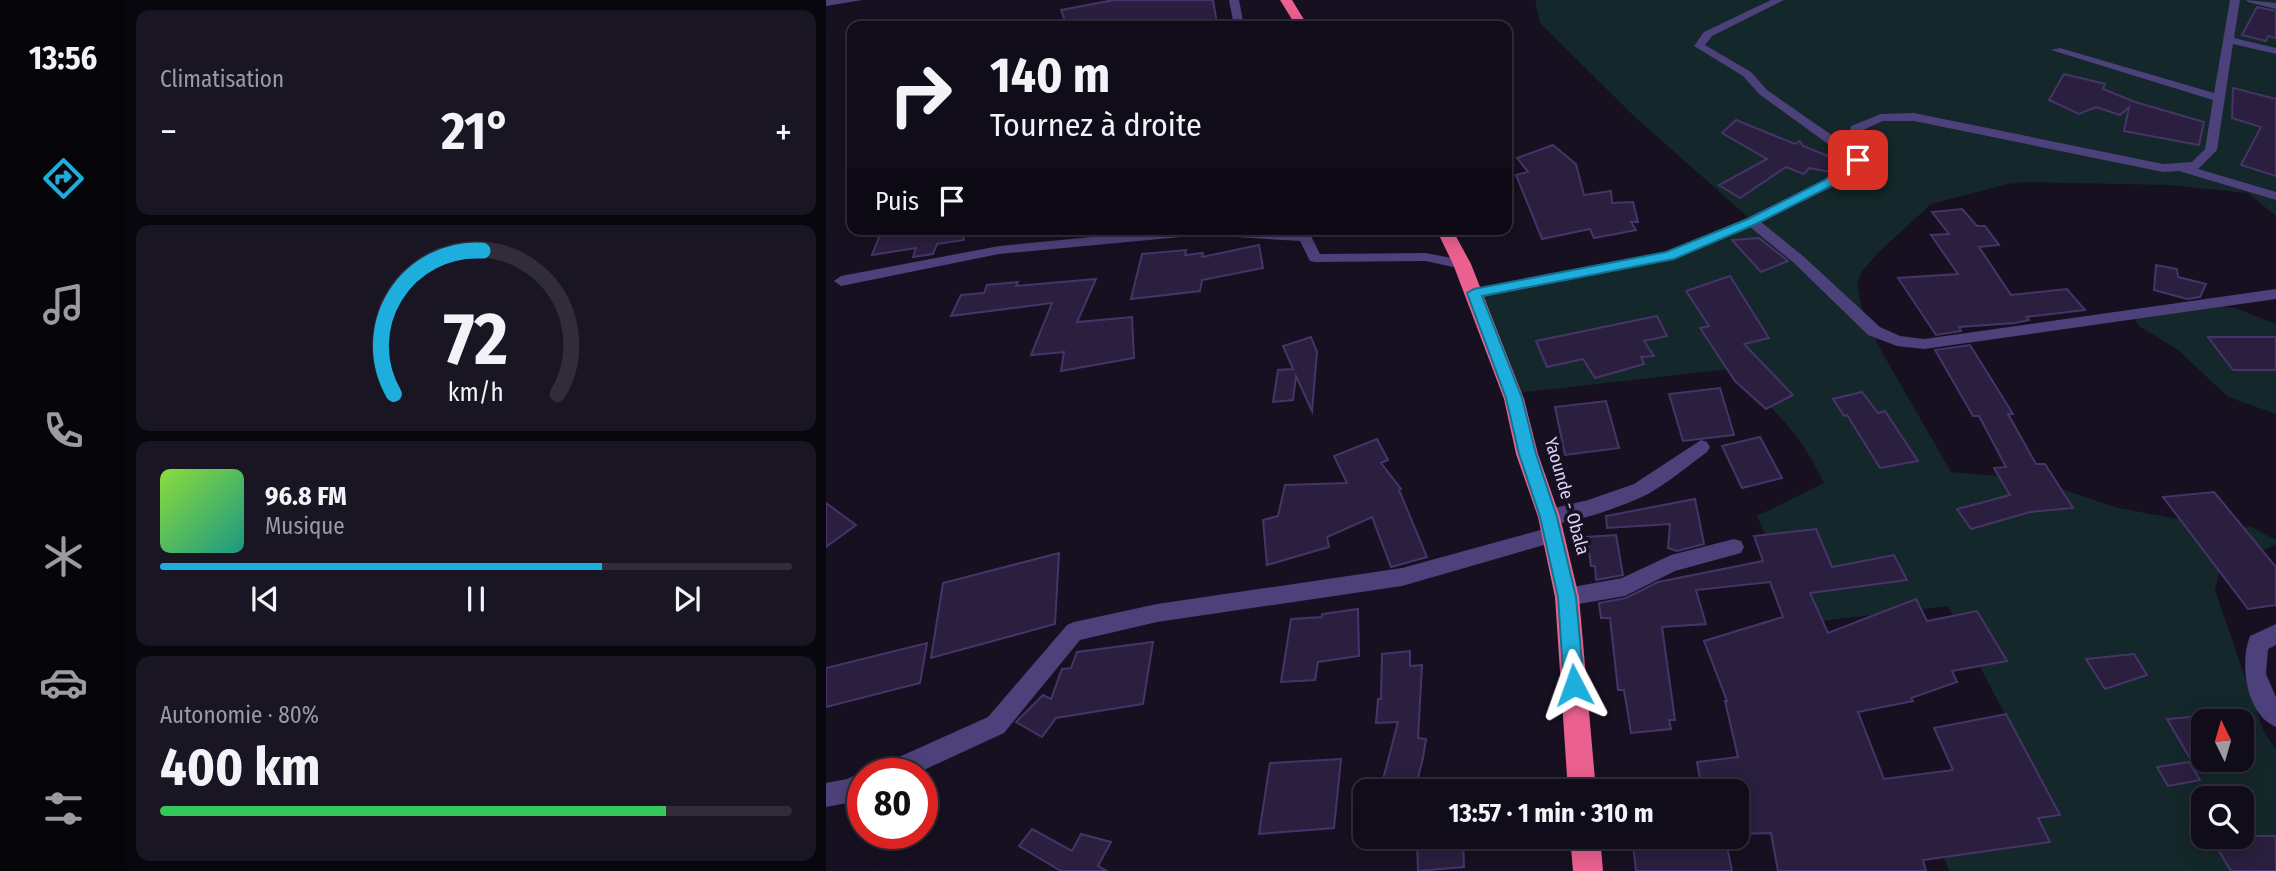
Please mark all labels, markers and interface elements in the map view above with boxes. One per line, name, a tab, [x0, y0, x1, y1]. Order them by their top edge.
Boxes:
text: 13:56	[29, 39, 97, 77]
text: 140 m	[990, 46, 1110, 105]
icon: right	[875, 49, 966, 140]
text: Climatisation	[160, 65, 284, 93]
text: 21°	[441, 100, 511, 163]
text: Tournez à droite	[990, 106, 1202, 144]
text: −	[160, 109, 177, 155]
text: +	[775, 109, 792, 155]
pin	[1828, 130, 1888, 190]
icon: arrive	[1839, 141, 1877, 179]
icon: directions	[39, 154, 88, 203]
icon: arrive	[933, 182, 971, 220]
text: Puis	[875, 186, 919, 217]
icon: music	[39, 280, 88, 329]
text: 72	[444, 296, 508, 383]
text: km/h	[448, 378, 504, 408]
icon: phone	[39, 406, 88, 455]
street label: Yaounde - Obala	[1540, 435, 1594, 557]
text: 96.8 FM	[265, 481, 347, 512]
text: Musique	[265, 512, 345, 540]
icon: climate	[39, 532, 88, 581]
icon: previous	[246, 580, 284, 618]
icon: pause	[457, 580, 495, 618]
icon: next	[668, 580, 706, 618]
position arrow	[1537, 648, 1611, 722]
icon: car	[39, 658, 88, 707]
text: Autonomie · 80%	[160, 701, 319, 729]
north arrow	[2191, 709, 2254, 772]
map controls	[2191, 709, 2254, 849]
text: 400 km	[160, 736, 320, 799]
speed limit sign: 80	[847, 758, 938, 849]
icon: filters	[39, 784, 88, 833]
button: search	[2191, 786, 2254, 849]
text: 13:57 · 1 min · 310 m	[1448, 798, 1654, 829]

